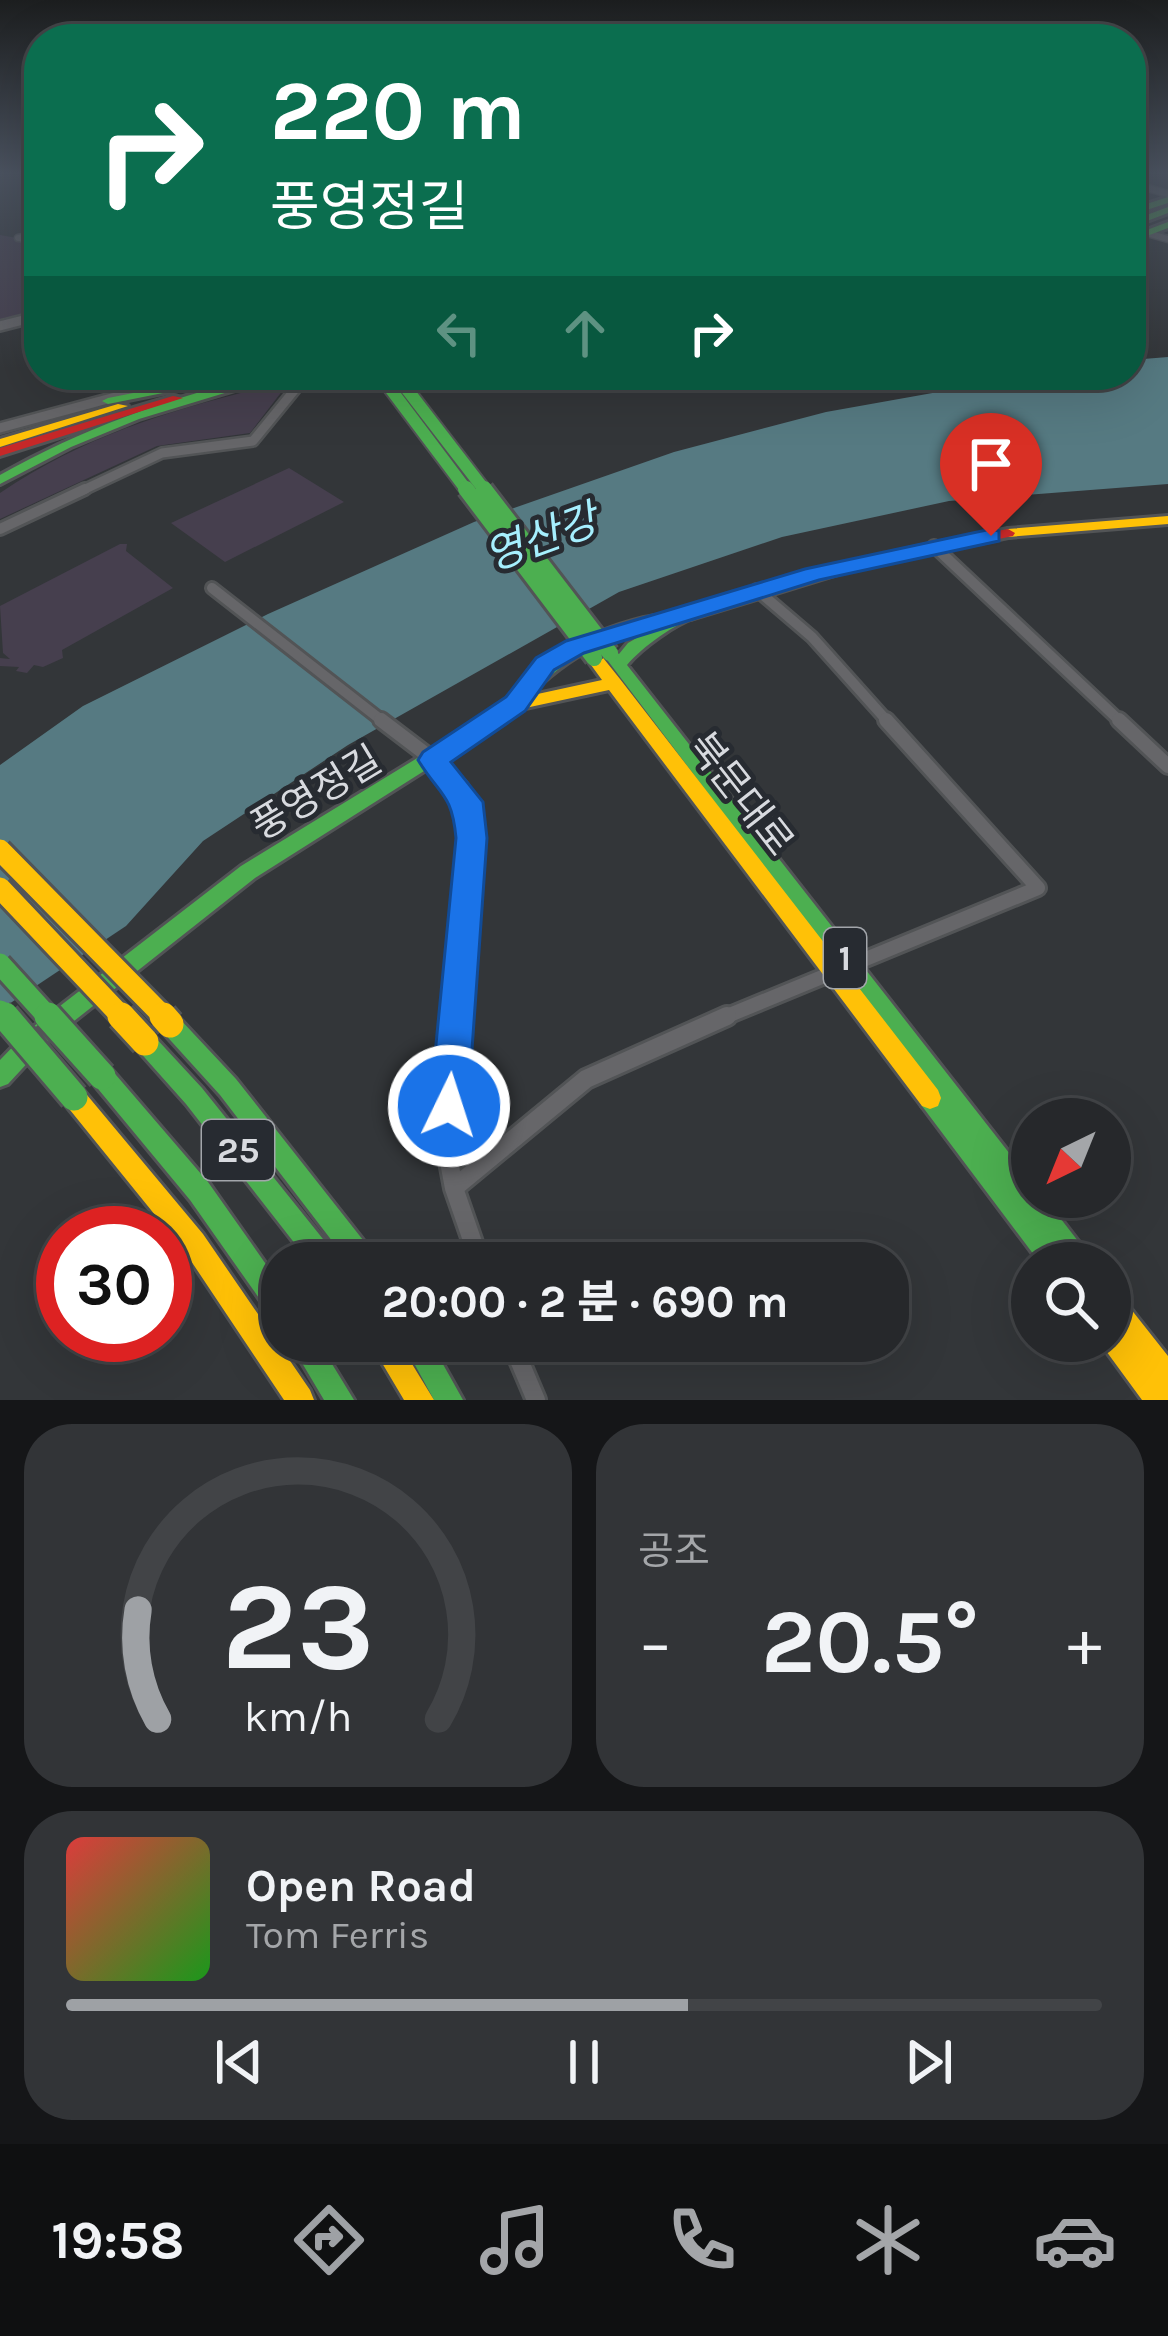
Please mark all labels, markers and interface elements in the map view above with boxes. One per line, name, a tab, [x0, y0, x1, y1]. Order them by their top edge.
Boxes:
text: 220 m	[270, 62, 526, 160]
icon: right	[72, 72, 228, 228]
text: 풍영정길	[270, 175, 469, 239]
icon: left	[426, 300, 492, 366]
icon: ahead	[552, 300, 618, 366]
icon: right	[678, 300, 744, 366]
pin	[940, 413, 1042, 536]
icon: arrive	[958, 431, 1024, 497]
water label: 영산강	[478, 493, 609, 581]
street label: 북문대로	[679, 723, 803, 865]
street label: 풍영정길	[243, 736, 389, 850]
road number: 1	[824, 928, 866, 988]
position arrow	[386, 1043, 512, 1169]
north arrow	[1011, 1098, 1131, 1218]
map controls	[1011, 1098, 1131, 1362]
road number: 25	[202, 1120, 274, 1180]
speed limit sign: 30	[36, 1206, 192, 1362]
button: search	[1011, 1242, 1131, 1362]
text: 20:00 · 2 분 · 690 m	[382, 1276, 788, 1328]
text: 공조	[638, 1528, 710, 1574]
text: 23	[221, 1554, 375, 1699]
text: 20.5°	[761, 1589, 979, 1695]
text: −	[638, 1604, 673, 1682]
text: +	[1067, 1604, 1102, 1682]
text: km/h	[244, 1691, 352, 1741]
text: Open Road	[246, 1860, 476, 1912]
text: Tom Ferris	[246, 1912, 429, 1958]
icon: previous	[206, 2029, 272, 2095]
icon: pause	[551, 2029, 617, 2095]
icon: next	[896, 2029, 962, 2095]
icon: directions	[287, 2198, 371, 2282]
icon: music	[473, 2198, 557, 2282]
icon: phone	[660, 2198, 744, 2282]
icon: climate	[846, 2198, 930, 2282]
icon: car	[1033, 2198, 1117, 2282]
text: 19:58	[51, 2208, 184, 2272]

